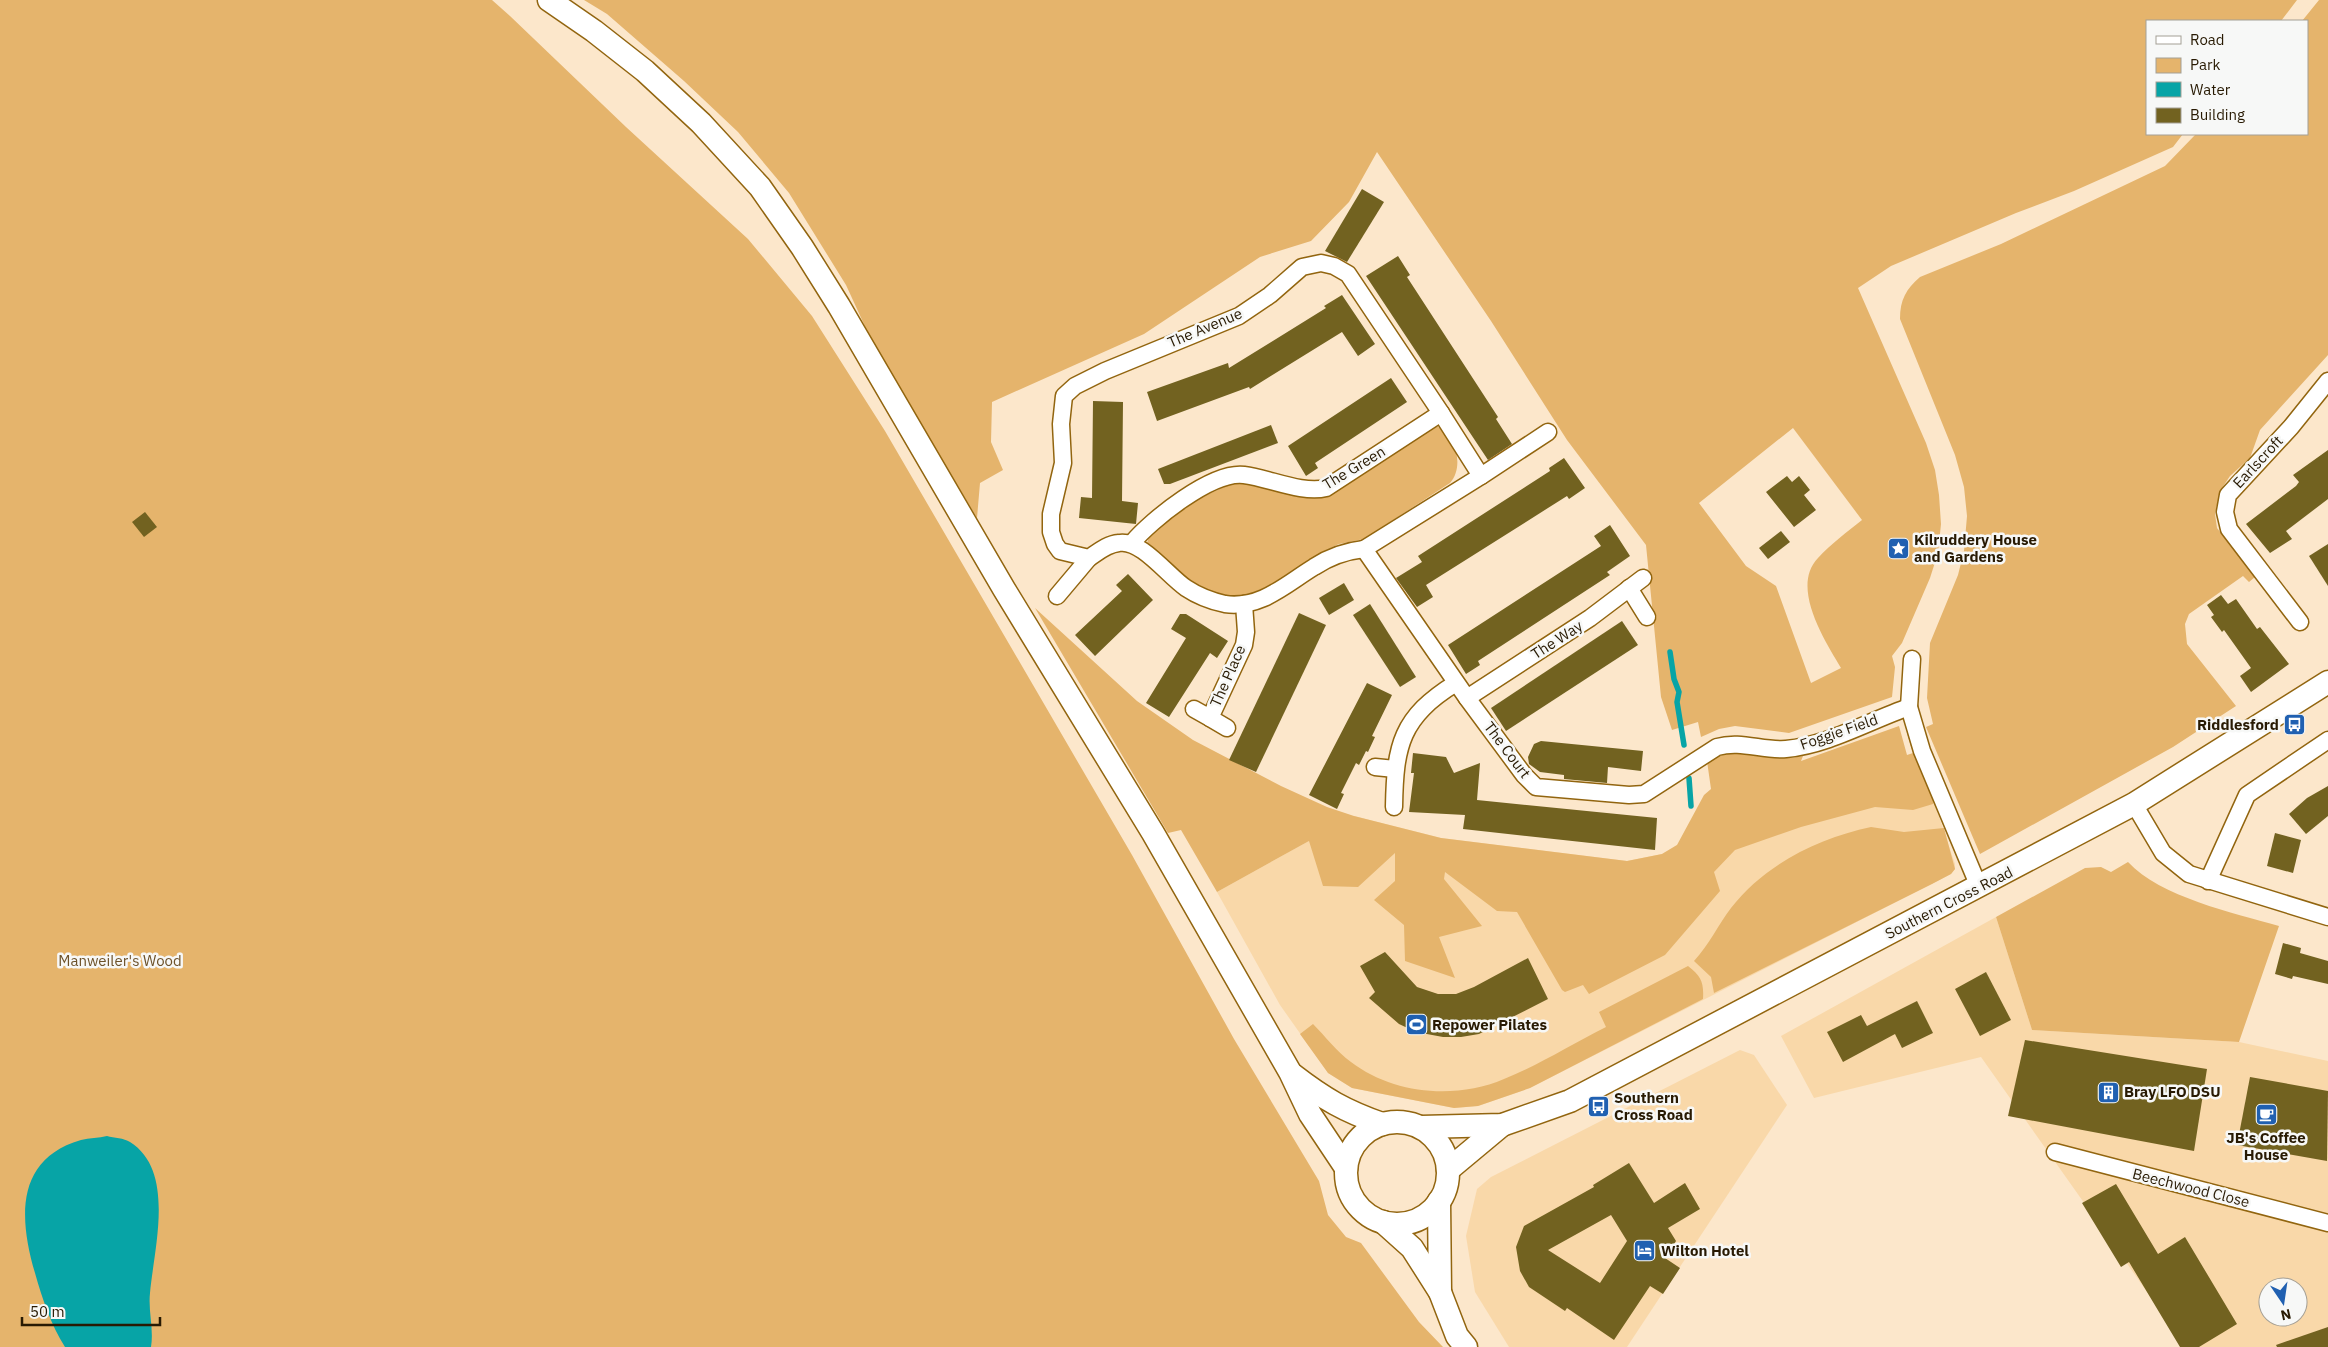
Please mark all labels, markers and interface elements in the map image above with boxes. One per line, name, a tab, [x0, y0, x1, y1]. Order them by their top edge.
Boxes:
legend	[2146, 20, 2308, 135]
text: Road	[2190, 30, 2225, 49]
text: Park	[2190, 55, 2220, 74]
text: Water	[2190, 80, 2231, 99]
text: Building	[2190, 105, 2245, 124]
street label: The Avenue	[1165, 303, 1245, 352]
street label: Earlscroft	[2229, 431, 2287, 492]
street label: The Green	[1319, 441, 1389, 494]
place label: Kilruddery House and Gardens	[1914, 530, 2037, 566]
place icon: Kilruddery House and Gardens	[1886, 537, 1910, 561]
street label: The Way	[1527, 616, 1586, 663]
street label: The Place	[1205, 642, 1250, 710]
street label: Foggie Field	[1797, 709, 1880, 754]
bus stop icon: Riddlesford	[2283, 713, 2307, 737]
place label: Riddlesford	[2197, 715, 2279, 734]
street label: The Court	[1480, 718, 1535, 782]
street label: Southern Cross Road	[1882, 862, 2016, 943]
park label: Manweiler's Wood	[58, 951, 182, 970]
sports icon: Repower Pilates	[1404, 1013, 1428, 1037]
place label: Repower Pilates	[1432, 1015, 1547, 1034]
building icon: Bray LFO DSU	[2096, 1080, 2120, 1104]
place label: Bray LFO DSU	[2124, 1082, 2221, 1101]
place label: Southern Cross Road	[1614, 1088, 1693, 1124]
bus stop icon: Southern Cross Road	[1586, 1095, 1610, 1119]
cafe icon: JB's Coffee House	[2254, 1103, 2278, 1127]
place label: JB's Coffee House	[2226, 1128, 2306, 1164]
street label: Beechwood Close	[2131, 1164, 2252, 1211]
hotel icon: Wilton Hotel	[1633, 1239, 1657, 1263]
place label: Wilton Hotel	[1661, 1241, 1749, 1260]
north arrow	[2258, 1277, 2308, 1327]
scale bar	[22, 1294, 160, 1326]
text: 50 m	[30, 1302, 65, 1321]
text: N	[2279, 1305, 2293, 1325]

